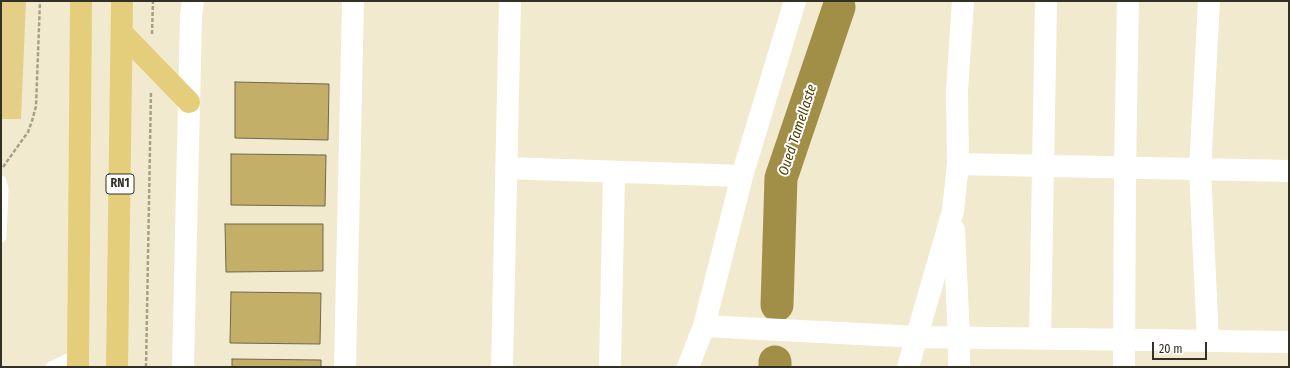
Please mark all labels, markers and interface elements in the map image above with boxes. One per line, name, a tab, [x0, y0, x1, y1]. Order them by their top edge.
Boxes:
water label: Oued Tamellaste	[775, 82, 821, 178]
road number: RN1	[106, 174, 134, 194]
scale bar	[1154, 334, 1209, 360]
text: 20 m	[1159, 342, 1183, 356]

